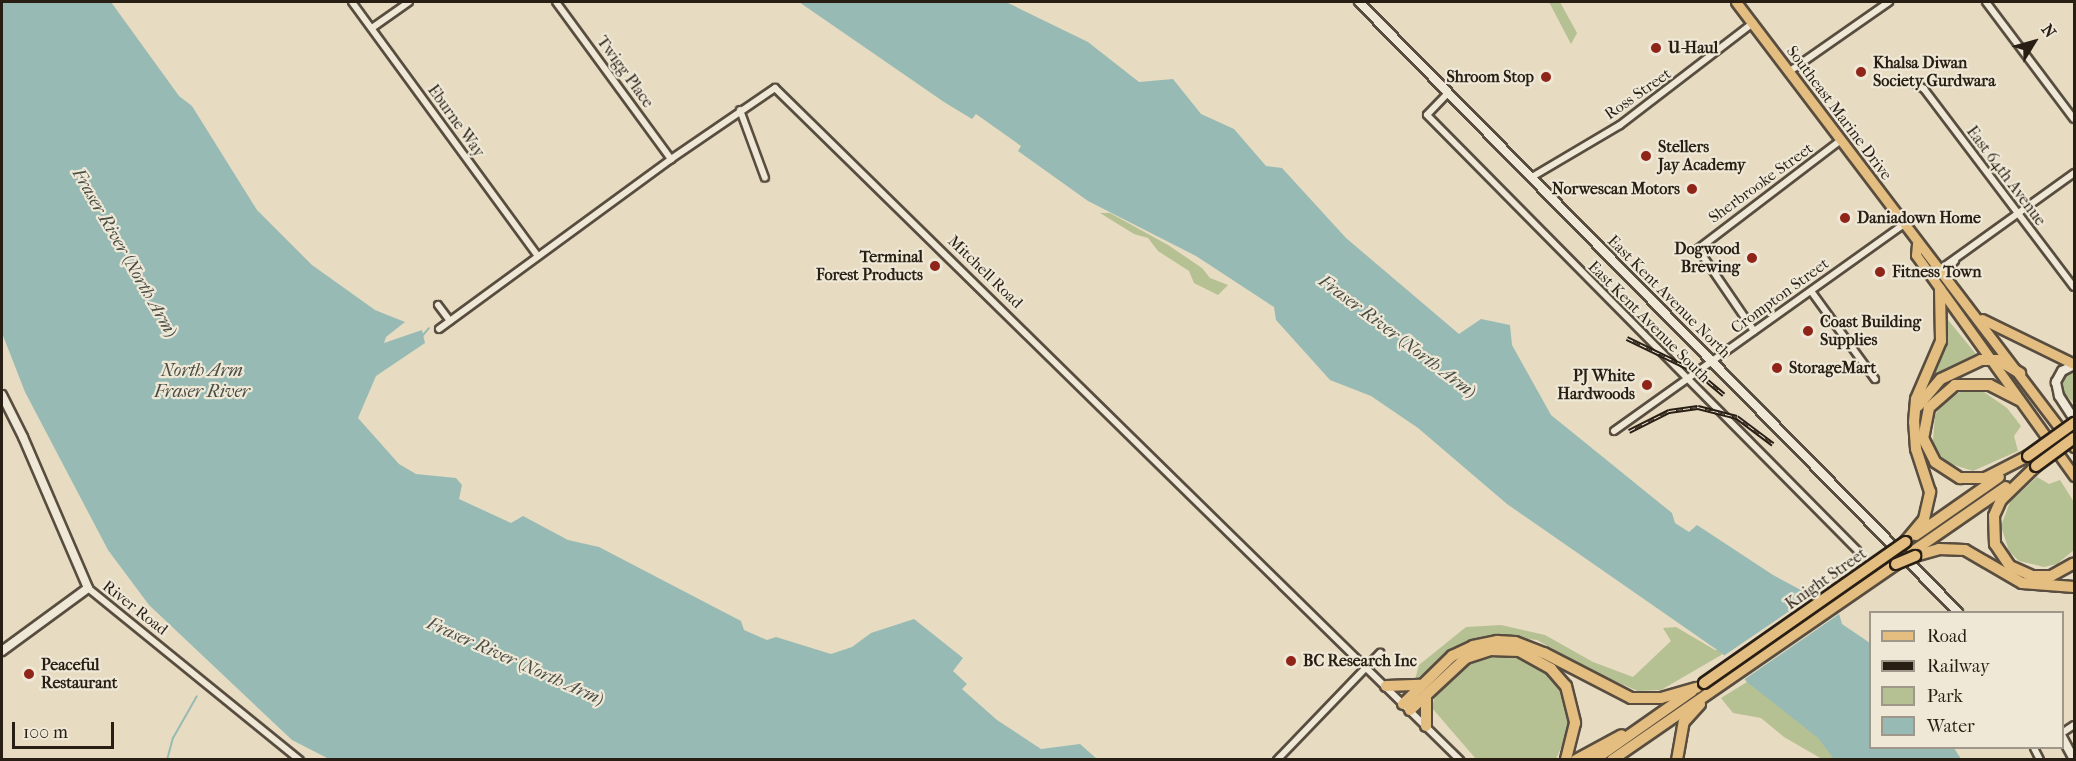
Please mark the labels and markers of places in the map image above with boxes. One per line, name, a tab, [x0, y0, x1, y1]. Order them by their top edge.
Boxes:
place label: U-Haul	[1668, 38, 1718, 58]
marker: U-Haul	[1649, 41, 1663, 55]
place label: Khalsa Diwan Society Gurdwara	[1873, 53, 1996, 91]
marker: Khalsa Diwan Society Gurdwara	[1854, 65, 1868, 79]
place label: Shroom Stop	[1446, 67, 1534, 87]
marker: Shroom Stop	[1539, 70, 1553, 84]
place label: Stellers Jay Academy	[1658, 137, 1746, 175]
marker: Stellers Jay Academy	[1639, 149, 1653, 163]
place label: Norwescan Motors	[1552, 179, 1680, 199]
marker: Norwescan Motors	[1685, 182, 1699, 196]
place label: Daniadown Home	[1857, 208, 1981, 228]
marker: Daniadown Home	[1838, 211, 1852, 225]
place label: Dogwood Brewing	[1674, 239, 1740, 277]
place label: Terminal Forest Products	[816, 247, 923, 285]
marker: Dogwood Brewing	[1745, 251, 1759, 265]
marker: Terminal Forest Products	[928, 259, 942, 273]
place label: Fitness Town	[1892, 262, 1982, 282]
marker: Fitness Town	[1873, 265, 1887, 279]
place label: Coast Building Supplies	[1820, 312, 1921, 350]
marker: Coast Building Supplies	[1801, 324, 1815, 338]
place label: StorageMart	[1789, 358, 1876, 378]
marker: StorageMart	[1770, 361, 1784, 375]
place label: PJ White Hardwoods	[1557, 366, 1635, 404]
marker: PJ White Hardwoods	[1640, 378, 1654, 392]
place label: BC Research Inc	[1303, 651, 1417, 671]
marker: BC Research Inc	[1284, 654, 1298, 668]
place label: Peaceful Restaurant	[41, 655, 117, 693]
marker: Peaceful Restaurant	[22, 667, 36, 681]

